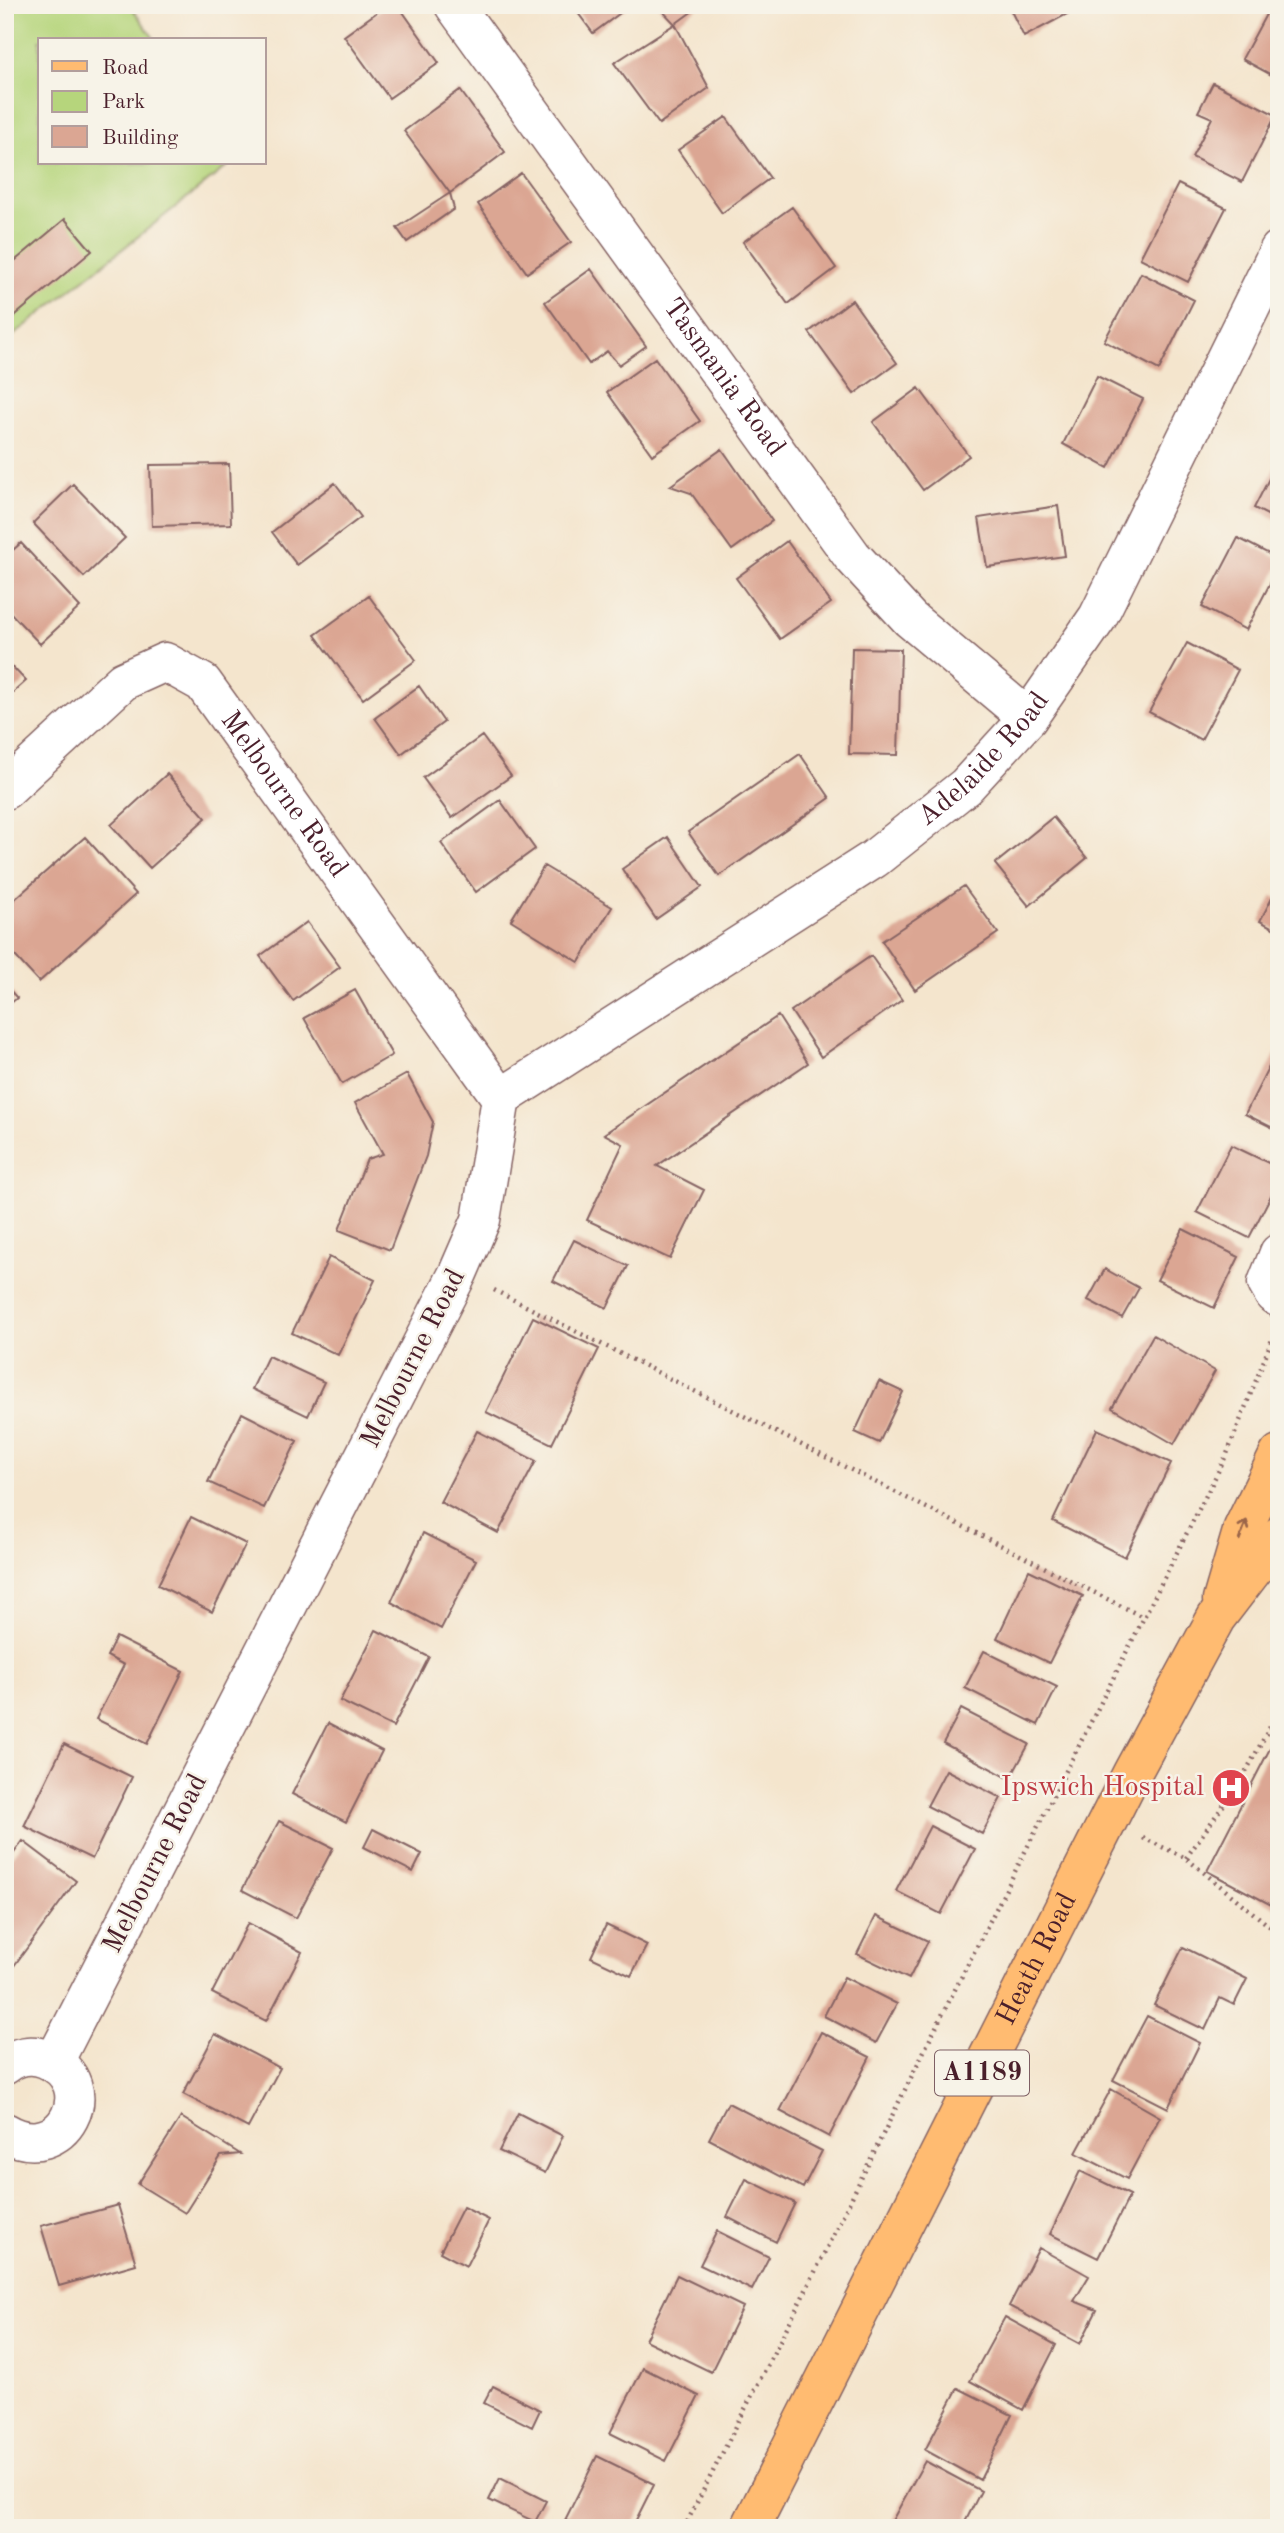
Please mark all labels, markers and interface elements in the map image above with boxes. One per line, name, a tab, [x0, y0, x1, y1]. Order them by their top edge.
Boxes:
legend	[38, 38, 266, 164]
text: Road	[102, 58, 149, 79]
text: Park	[102, 92, 145, 113]
text: Building	[102, 128, 179, 149]
street label: Tasmania Road	[657, 294, 790, 462]
street label: Adelaide Road	[913, 688, 1055, 832]
street label: Melbourne Road	[215, 707, 352, 883]
street label: Melbourne Road	[357, 1265, 471, 1453]
one-way arrow	[1238, 1519, 1251, 1541]
hospital icon: Ipswich Hospital	[1210, 1767, 1252, 1809]
street label: Melbourne Road	[99, 1770, 213, 1958]
place label: Ipswich Hospital	[1000, 1774, 1204, 1802]
street label: Heath Road	[993, 1889, 1083, 2030]
road number: A1189	[935, 2050, 1029, 2096]

